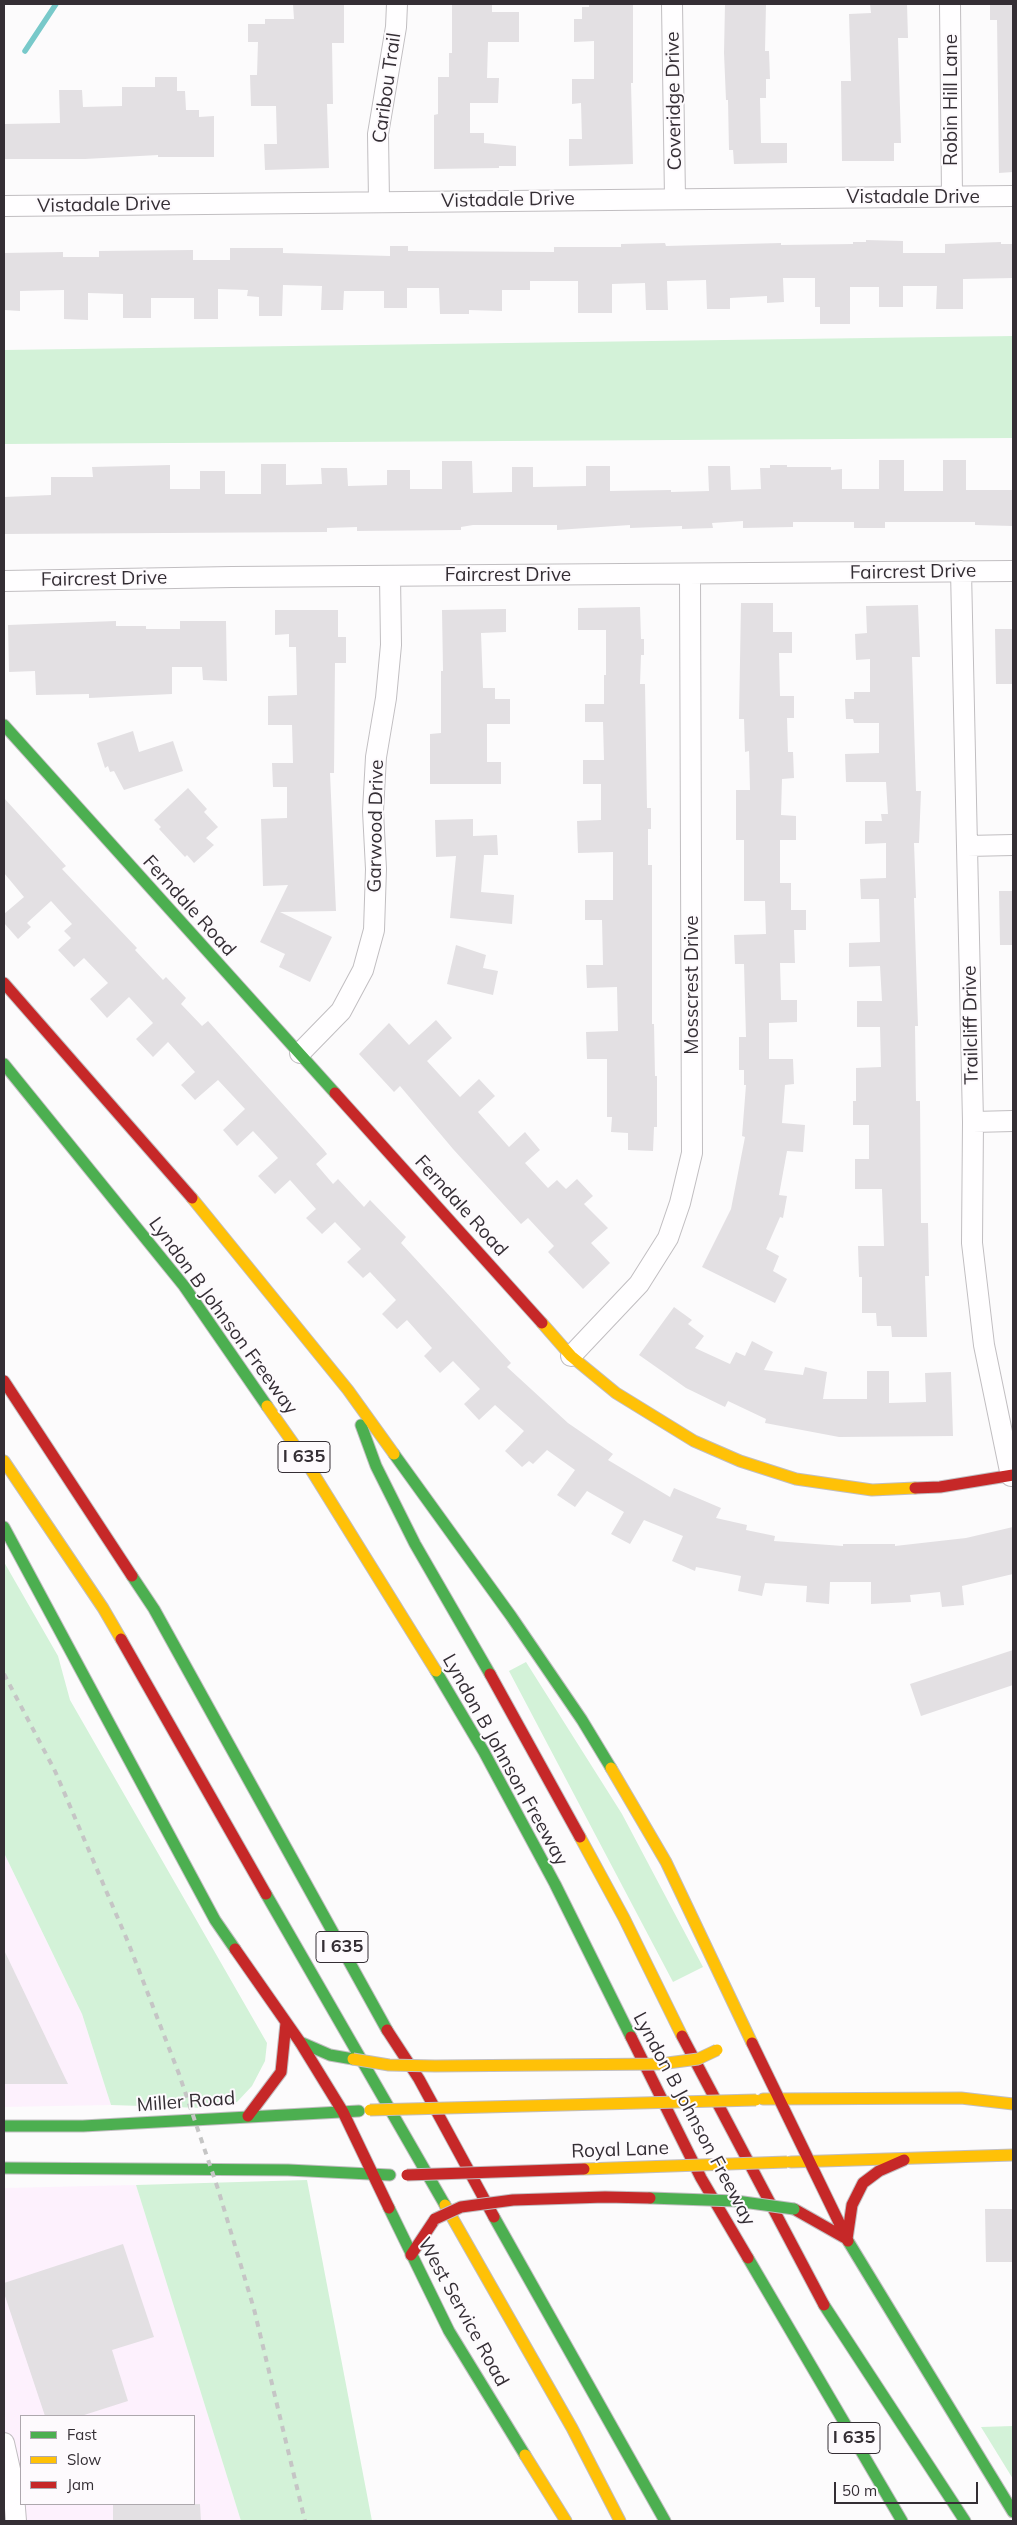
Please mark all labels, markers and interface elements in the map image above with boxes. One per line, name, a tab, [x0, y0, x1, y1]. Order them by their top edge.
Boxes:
street label: Caribou Trail	[368, 31, 406, 145]
street label: Coveridge Drive	[661, 31, 687, 171]
street label: Robin Hill Lane	[940, 34, 962, 166]
street label: Vistadale Drive	[846, 186, 980, 208]
street label: Vistadale Drive	[441, 187, 575, 213]
street label: Vistadale Drive	[37, 192, 171, 218]
street label: Faircrest Drive	[850, 559, 976, 585]
street label: Faircrest Drive	[445, 564, 571, 586]
street label: Faircrest Drive	[41, 566, 167, 592]
street label: Garwood Drive	[363, 759, 389, 893]
street label: Ferndale Road	[138, 851, 240, 961]
street label: Mosscrest Drive	[681, 915, 703, 1055]
street label: Trailcliff Drive	[959, 965, 983, 1085]
street label: Ferndale Road	[410, 1151, 512, 1261]
street label: Lyndon B Johnson Freeway	[144, 1213, 302, 1419]
road number: I 635	[278, 1441, 330, 1472]
street label: Lyndon B Johnson Freeway	[437, 1650, 573, 1870]
road number: I 635	[316, 1931, 368, 1962]
street label: Lyndon B Johnson Freeway	[628, 2008, 760, 2230]
street label: Miller Road	[136, 2087, 236, 2117]
street label: Royal Lane	[571, 2137, 669, 2163]
street label: West Service Road	[413, 2234, 513, 2390]
legend	[20, 2415, 195, 2505]
road number: I 635	[828, 2422, 880, 2454]
text: Fast	[67, 2425, 97, 2444]
text: Slow	[67, 2450, 101, 2469]
scale bar	[837, 2472, 981, 2504]
text: Jam	[67, 2475, 94, 2494]
text: 50 m	[842, 2481, 877, 2500]

